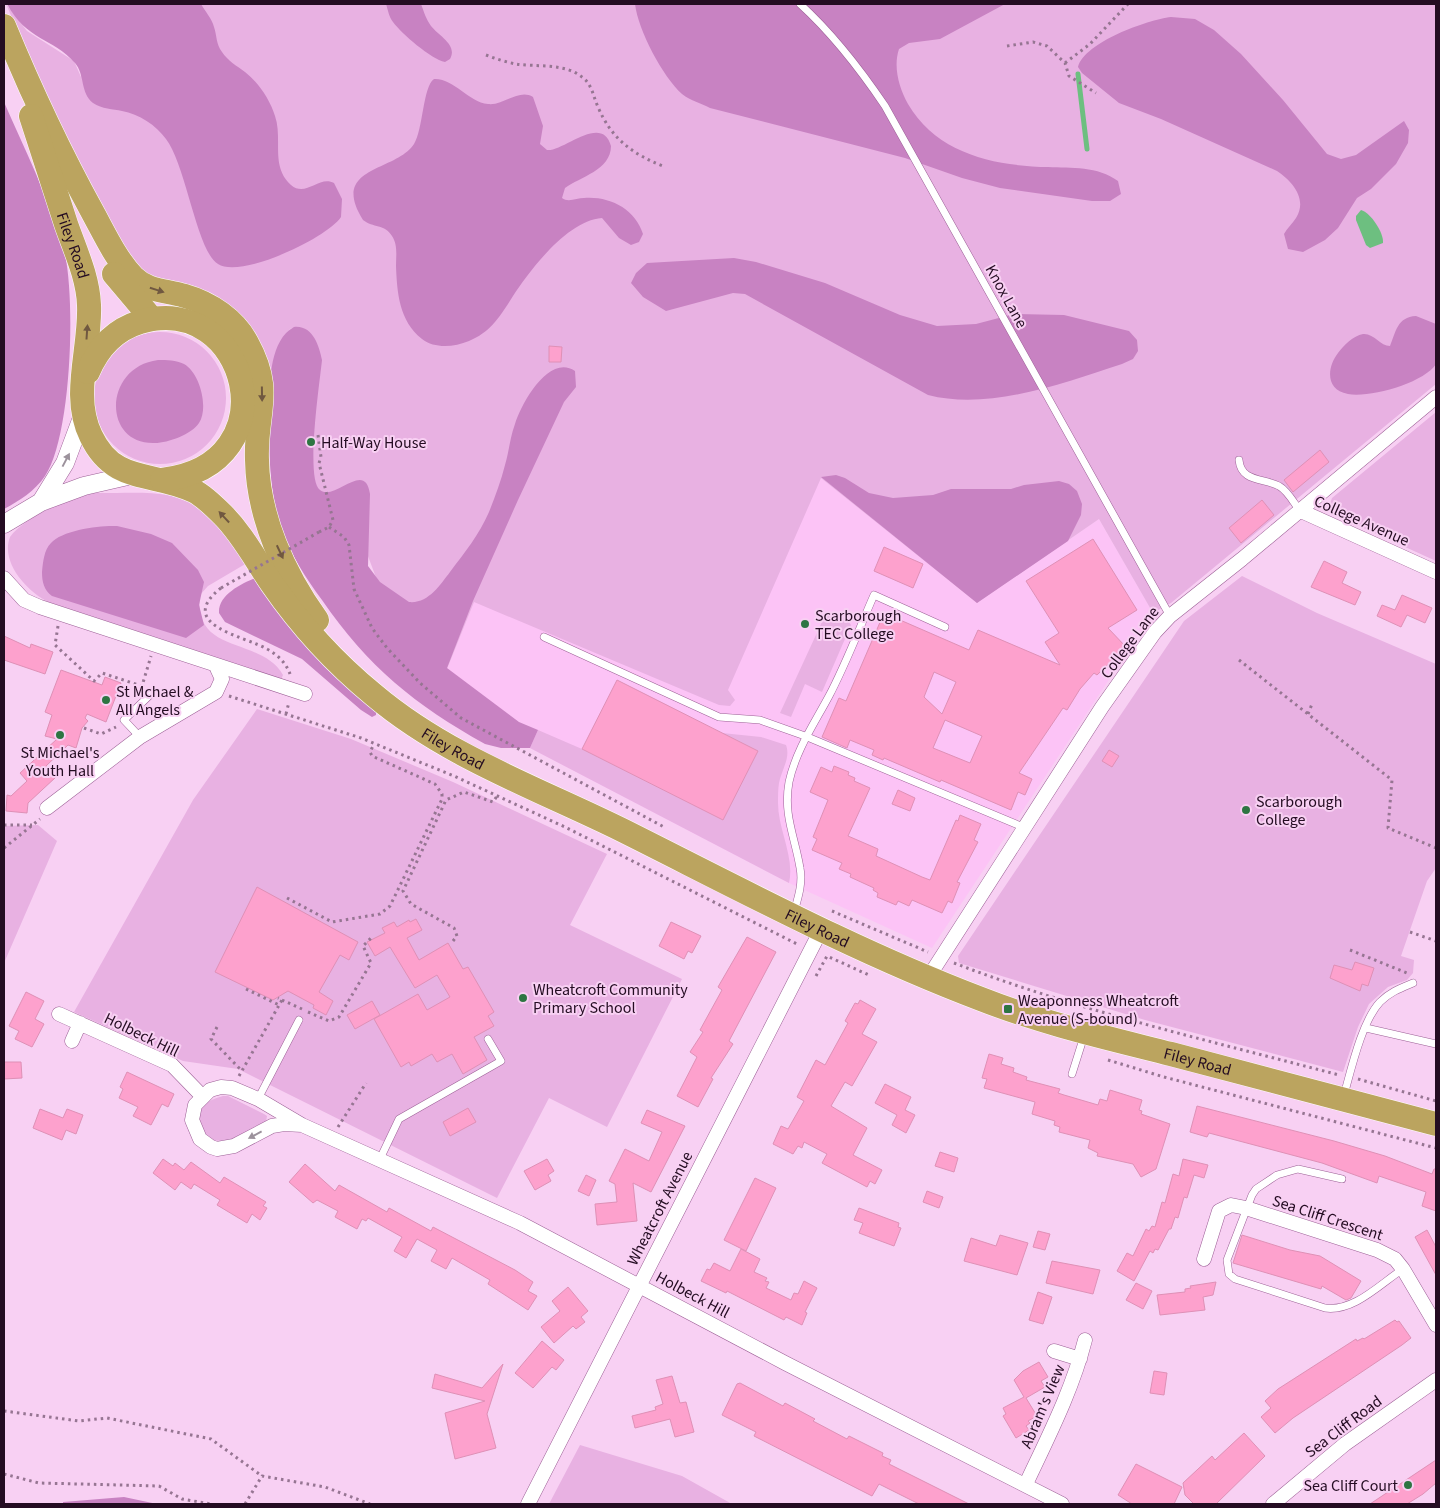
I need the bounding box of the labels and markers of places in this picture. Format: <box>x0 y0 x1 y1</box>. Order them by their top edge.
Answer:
place label: Half-Way House <box>321 432 426 454</box>
marker: Half-Way House <box>305 436 317 448</box>
place label: Scarborough TEC College <box>815 605 901 645</box>
marker: Scarborough TEC College <box>799 618 811 630</box>
place label: St Mchael & All Angels <box>116 681 194 721</box>
marker: St Mchael & All Angels <box>100 694 112 706</box>
marker: St Michael's Youth Hall <box>54 729 66 741</box>
place label: St Michael's Youth Hall <box>21 742 100 782</box>
place label: Scarborough College <box>1256 791 1342 831</box>
marker: Scarborough College <box>1240 804 1252 816</box>
place label: Wheatcroft Community Primary School <box>533 979 688 1019</box>
place label: Weaponness Wheatcroft Avenue (S-bound) <box>1018 990 1179 1030</box>
marker: Wheatcroft Community Primary School <box>517 992 529 1004</box>
marker: Weaponness Wheatcroft Avenue (S-bound) <box>1002 1003 1014 1015</box>
place label: Sea Cliff Court <box>1303 1475 1399 1497</box>
marker: Sea Cliff Court <box>1402 1479 1414 1491</box>

